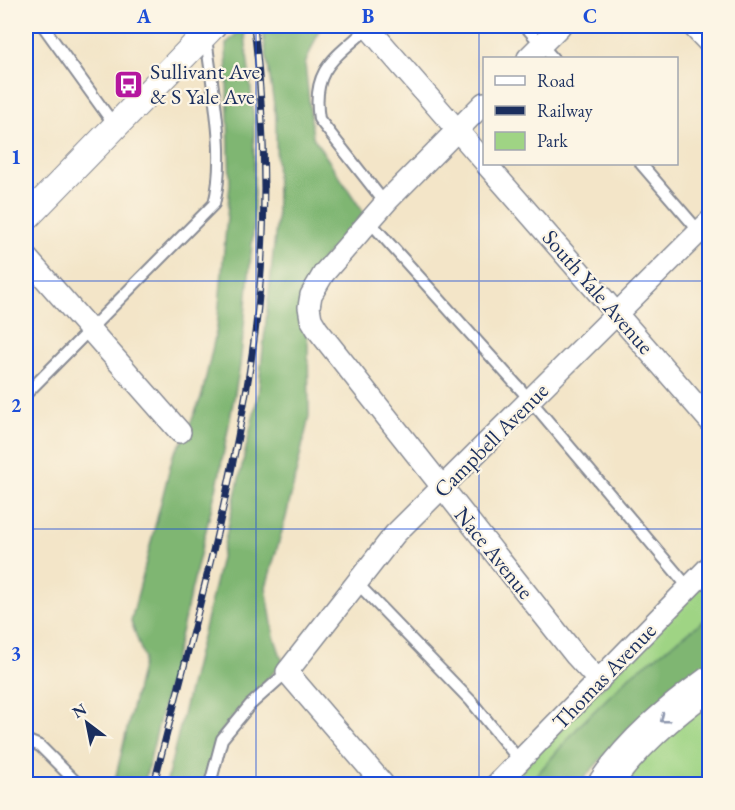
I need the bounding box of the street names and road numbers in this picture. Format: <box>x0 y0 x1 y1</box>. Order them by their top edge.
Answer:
street label: South Yale Avenue <box>536 224 660 361</box>
street label: Campbell Avenue <box>427 376 555 504</box>
street label: Nace Avenue <box>448 501 540 606</box>
street label: Thomas Avenue <box>546 616 662 736</box>

